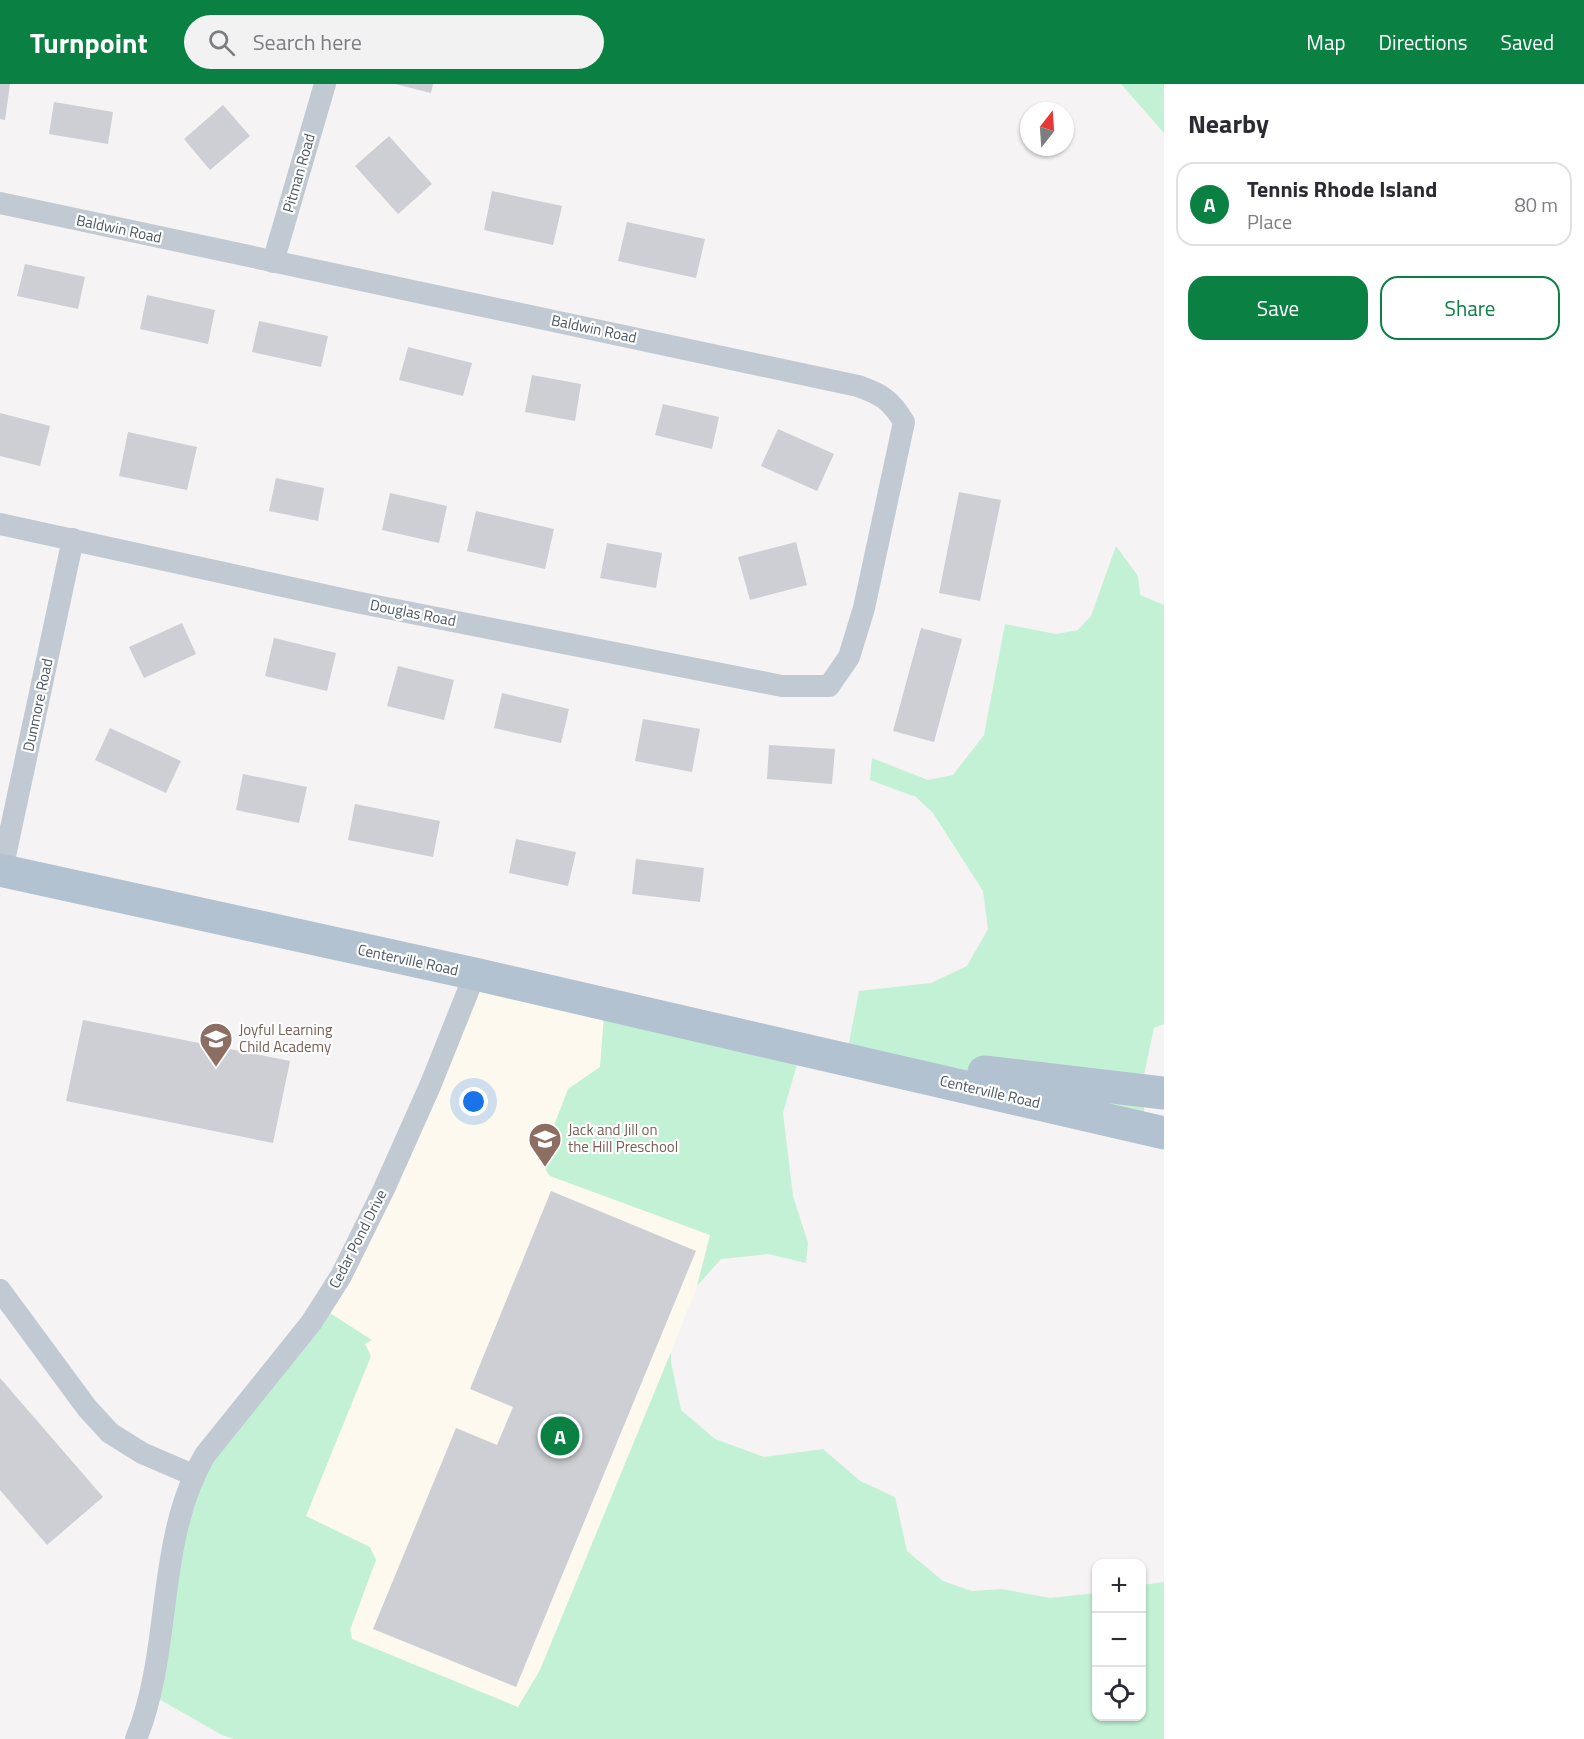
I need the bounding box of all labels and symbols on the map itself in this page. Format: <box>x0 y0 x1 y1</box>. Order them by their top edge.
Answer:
north arrow <box>1020 102 1074 156</box>
street label: Pitman Road <box>276 131 321 215</box>
street label: Baldwin Road <box>74 208 164 249</box>
street label: Baldwin Road <box>549 308 639 349</box>
street label: Douglas Road <box>368 593 458 632</box>
street label: Dunmore Road <box>16 656 59 754</box>
street label: Centerville Road <box>356 938 461 981</box>
place label: Joyful Learning Child Academy <box>239 1018 333 1058</box>
school or university icon: Joyful Learning Child Academy <box>198 1021 234 1068</box>
street label: Centerville Road <box>938 1069 1043 1114</box>
your location <box>459 1087 488 1116</box>
place label: Jack and Jill on the Hill Preschool <box>568 1118 678 1158</box>
school or university icon: Jack and Jill on the Hill Preschool <box>527 1121 563 1168</box>
street label: Cedar Pond Drive <box>323 1185 392 1292</box>
pin: A <box>540 1414 580 1458</box>

